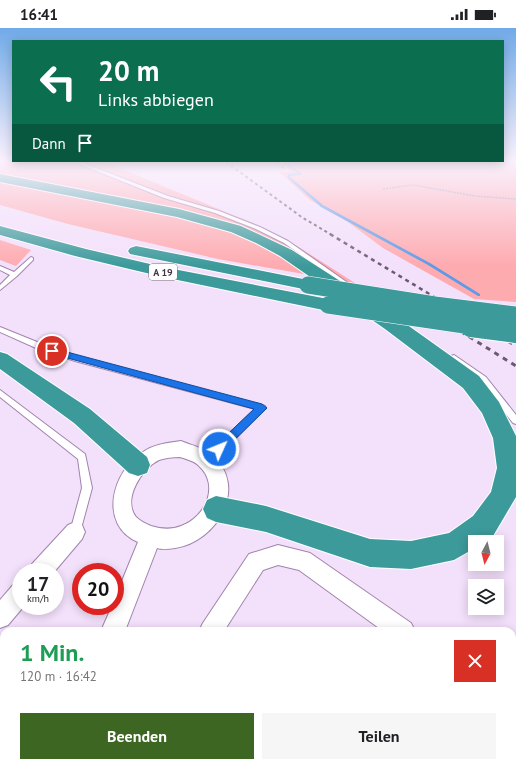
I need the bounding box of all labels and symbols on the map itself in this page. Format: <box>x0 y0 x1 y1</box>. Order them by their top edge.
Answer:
road number: A 19 <box>149 264 177 280</box>
pin <box>35 334 69 368</box>
position arrow <box>198 428 240 470</box>
north arrow <box>468 535 504 571</box>
speed limit sign: 20 <box>72 563 124 615</box>

